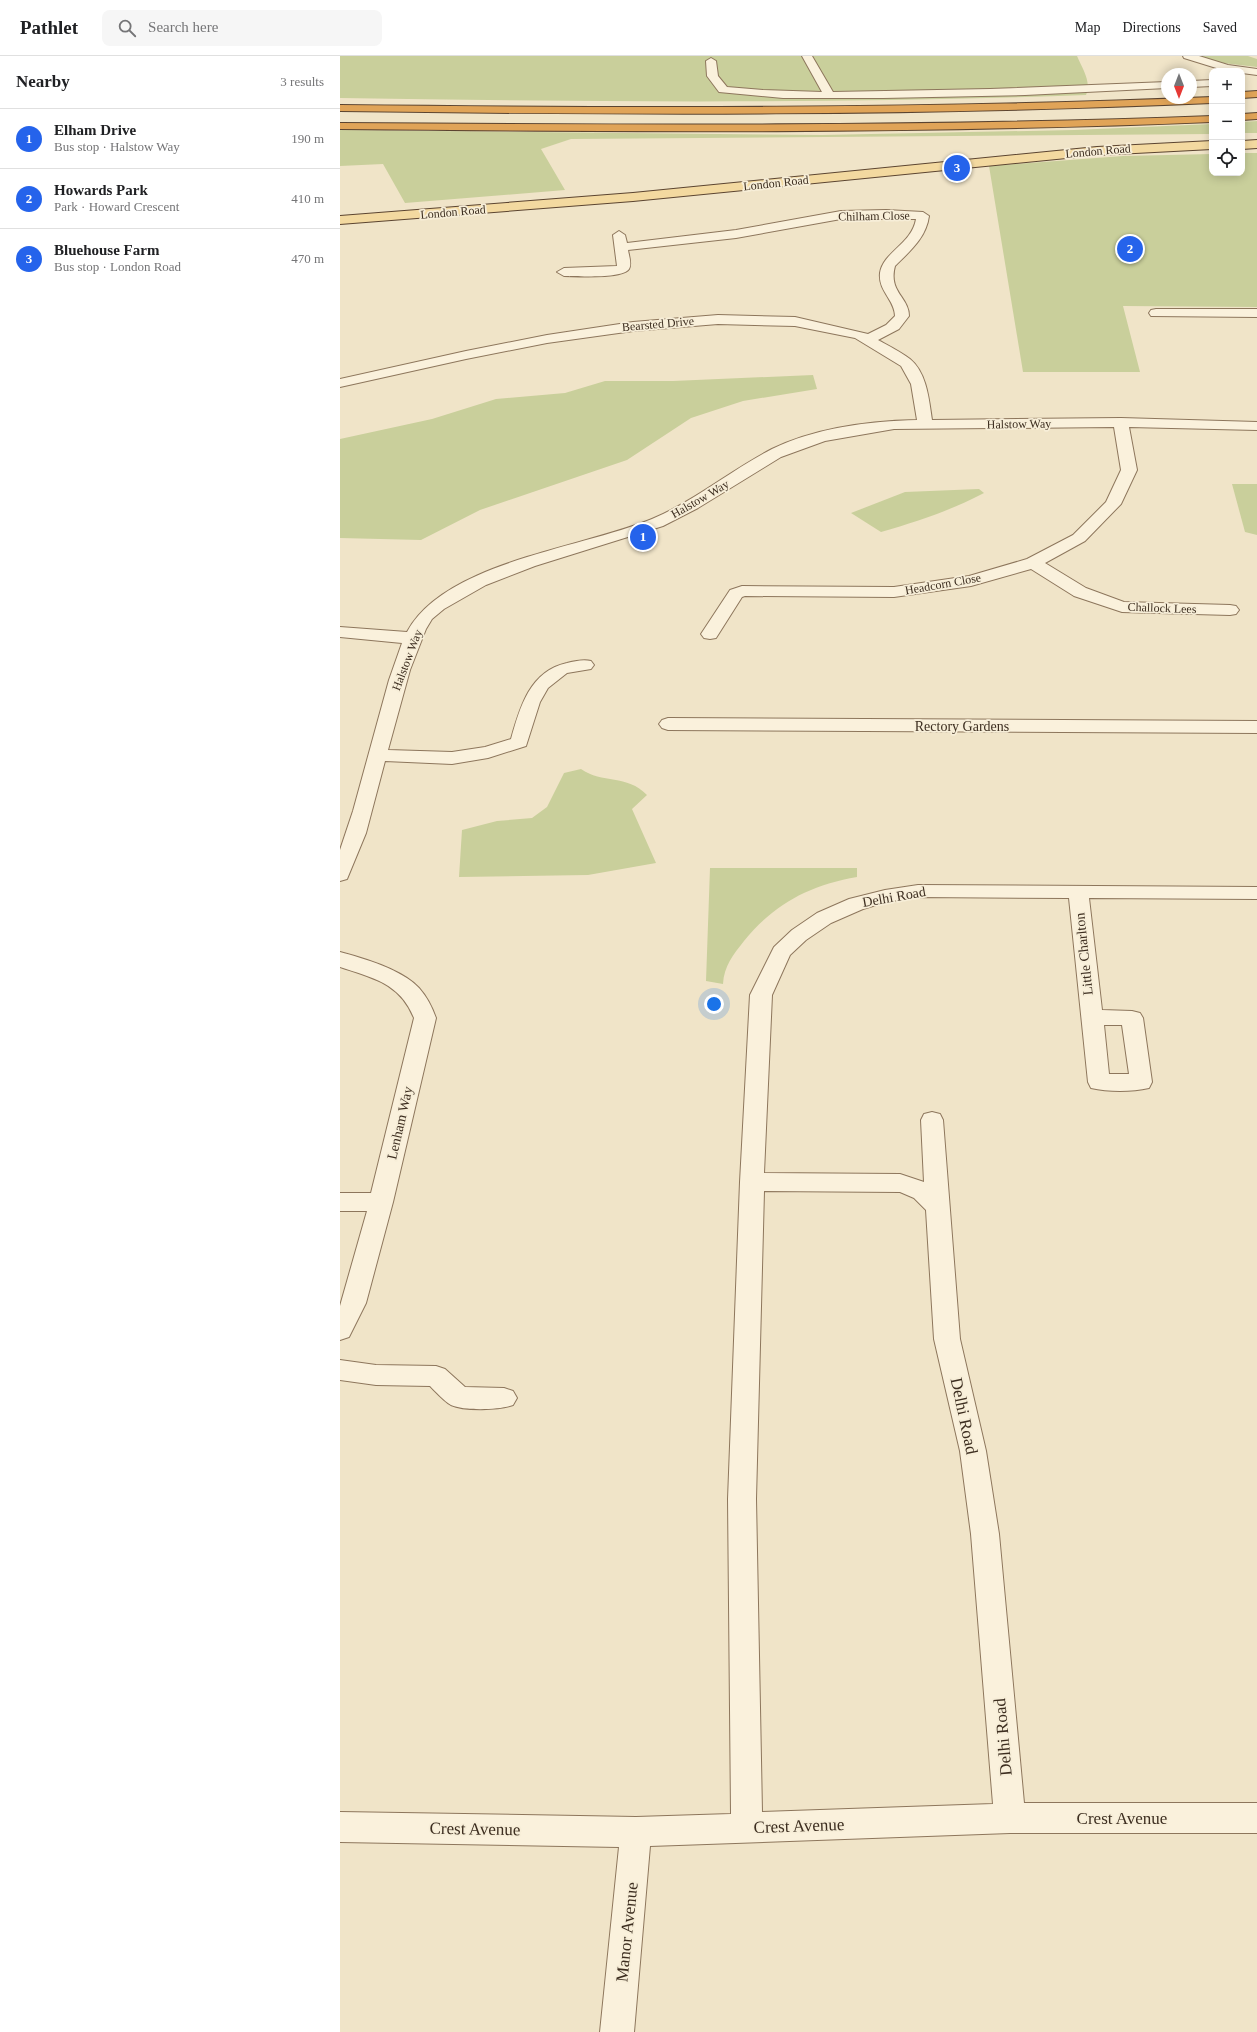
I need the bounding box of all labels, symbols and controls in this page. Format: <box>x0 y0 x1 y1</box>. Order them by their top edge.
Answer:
search box <box>102 10 382 46</box>
text: Pathlet <box>20 17 78 38</box>
icon: search <box>116 17 138 39</box>
text: Search here <box>148 19 218 35</box>
text: Map <box>1075 20 1100 35</box>
text: Directions <box>1122 20 1181 35</box>
text: Saved <box>1203 20 1237 35</box>
north arrow <box>1161 68 1197 104</box>
map controls <box>1209 68 1245 176</box>
button: + <box>1209 68 1245 104</box>
text: Nearby <box>16 72 70 91</box>
text: 3 results <box>280 74 324 89</box>
button: − <box>1209 104 1245 140</box>
text: Elham Drive <box>54 122 136 138</box>
text: 1 <box>26 131 32 146</box>
text: 190 m <box>291 131 324 146</box>
text: Bus stop · Halstow Way <box>54 139 180 154</box>
button: locate <box>1209 140 1245 176</box>
street label: London Road <box>1065 141 1131 161</box>
pin: 3 <box>944 153 970 183</box>
street label: London Road <box>743 173 809 193</box>
text: Howards Park <box>54 182 148 198</box>
text: 2 <box>26 191 32 206</box>
text: 410 m <box>291 191 324 206</box>
text: Park · Howard Crescent <box>54 199 179 214</box>
street label: London Road <box>420 202 486 222</box>
street label: Chilham Close <box>838 208 910 224</box>
pin: 2 <box>1117 234 1143 264</box>
text: Bluehouse Farm <box>54 242 159 258</box>
text: 3 <box>26 251 32 266</box>
text: 470 m <box>291 251 324 266</box>
text: Bus stop · London Road <box>54 259 181 274</box>
street label: Bearsted Drive <box>621 314 695 334</box>
street label: Halstow Way <box>987 416 1051 432</box>
street label: Halstow Way <box>669 477 731 521</box>
pin: 1 <box>630 522 656 552</box>
street label: Headcorn Close <box>904 570 982 598</box>
street label: Challock Lees <box>1127 600 1197 616</box>
street label: Halstow Way <box>389 627 425 693</box>
street label: Rectory Gardens <box>915 719 1009 734</box>
street label: Delhi Road <box>861 884 927 910</box>
street label: Little Charlton <box>1072 912 1096 996</box>
your location <box>704 994 724 1014</box>
street label: Lenham Way <box>384 1085 416 1161</box>
street label: Delhi Road <box>947 1376 981 1457</box>
street label: Delhi Road <box>990 1697 1016 1777</box>
street label: Crest Avenue <box>1077 1809 1167 1828</box>
street label: Crest Avenue <box>753 1815 845 1837</box>
street label: Crest Avenue <box>429 1819 521 1839</box>
street label: Manor Avenue <box>612 1881 642 1983</box>

